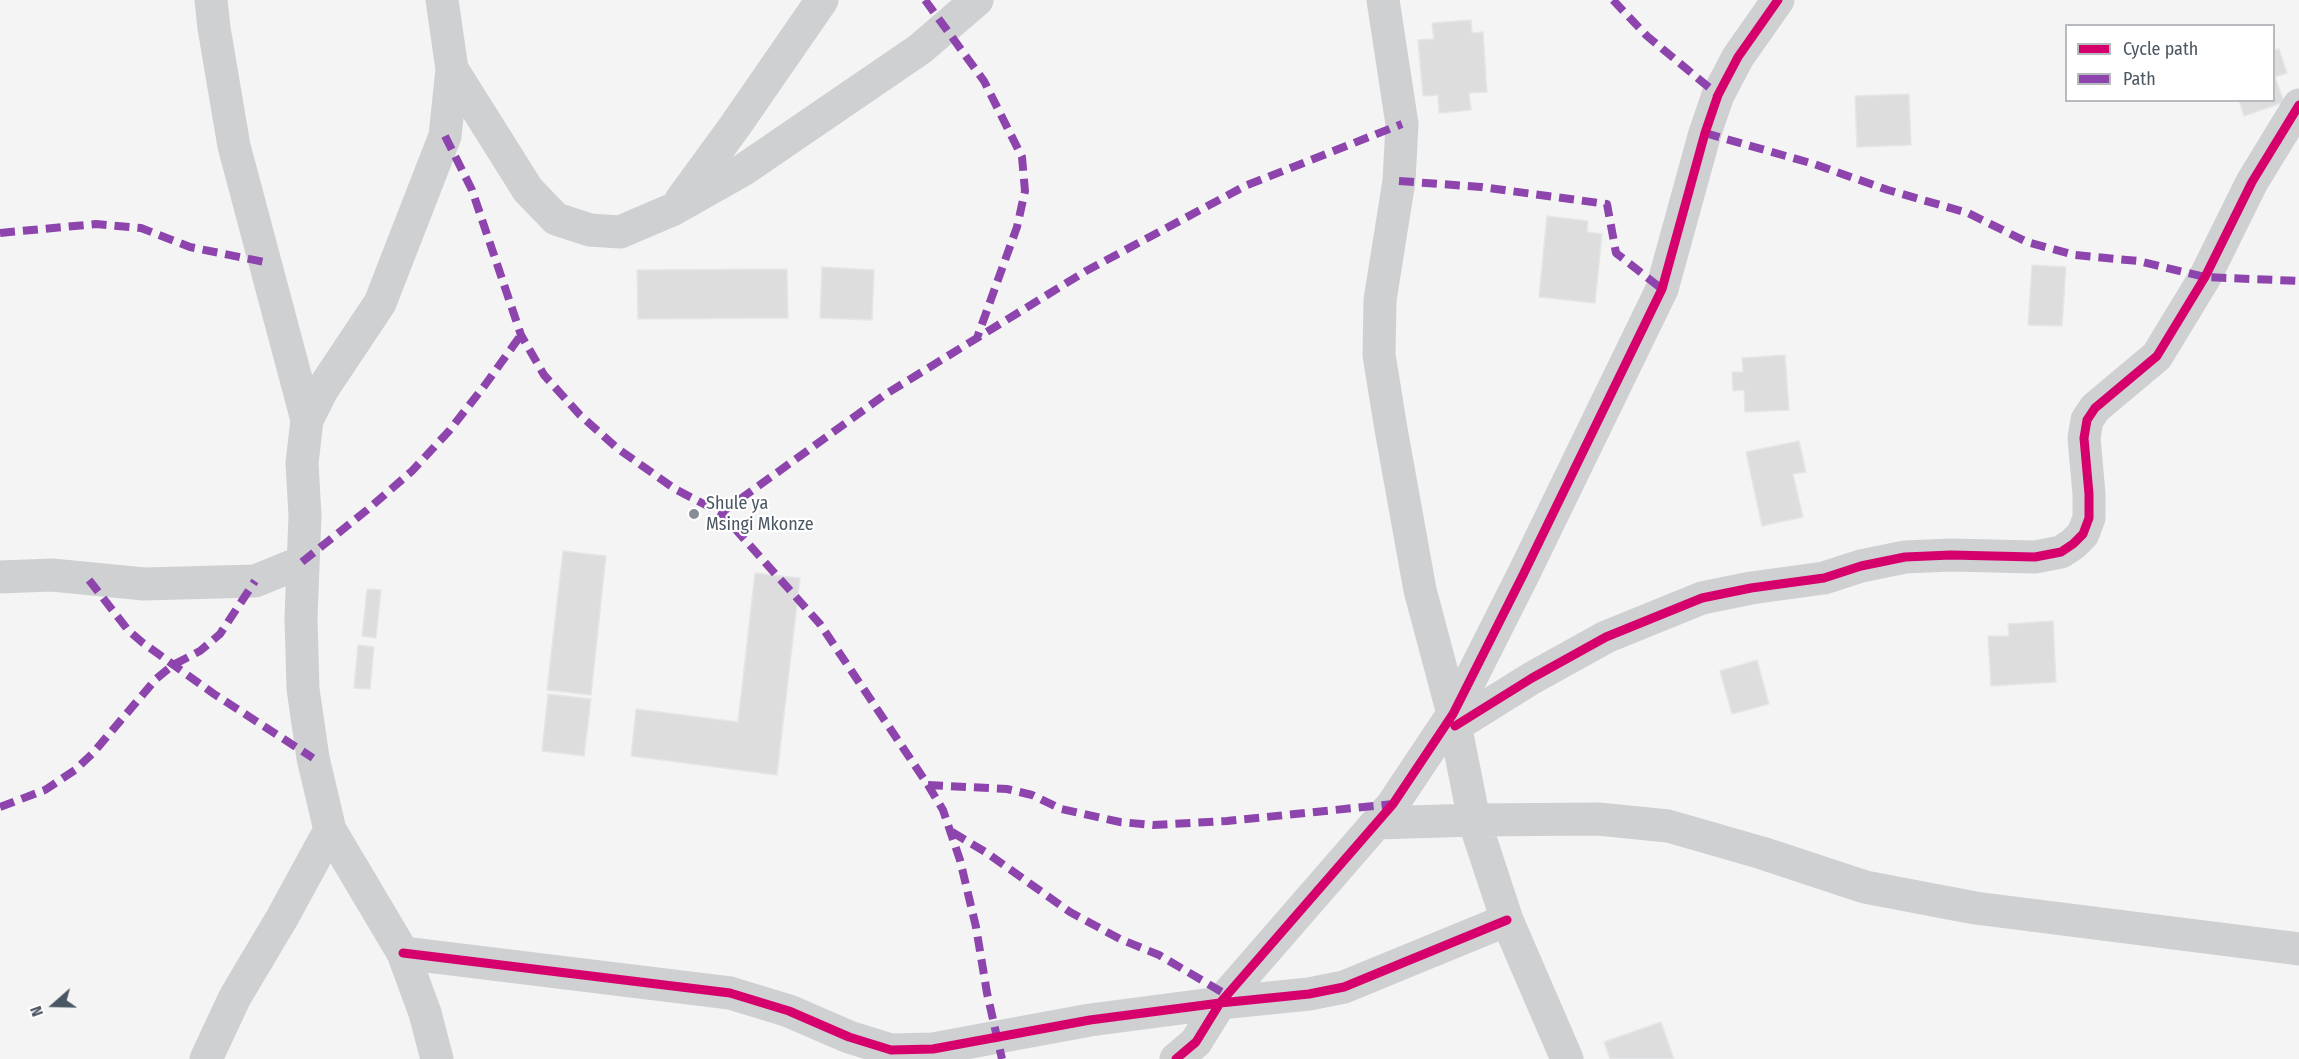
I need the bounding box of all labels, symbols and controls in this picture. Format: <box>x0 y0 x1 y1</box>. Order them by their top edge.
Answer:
legend <box>2065 24 2275 102</box>
text: Cycle path <box>2123 38 2198 60</box>
text: Path <box>2123 68 2156 90</box>
place label: Shule ya Msingi Mkonze <box>706 493 814 536</box>
marker: Shule ya Msingi Mkonze <box>687 507 701 521</box>
north arrow <box>24 975 84 1035</box>
text: N <box>26 1004 47 1019</box>

